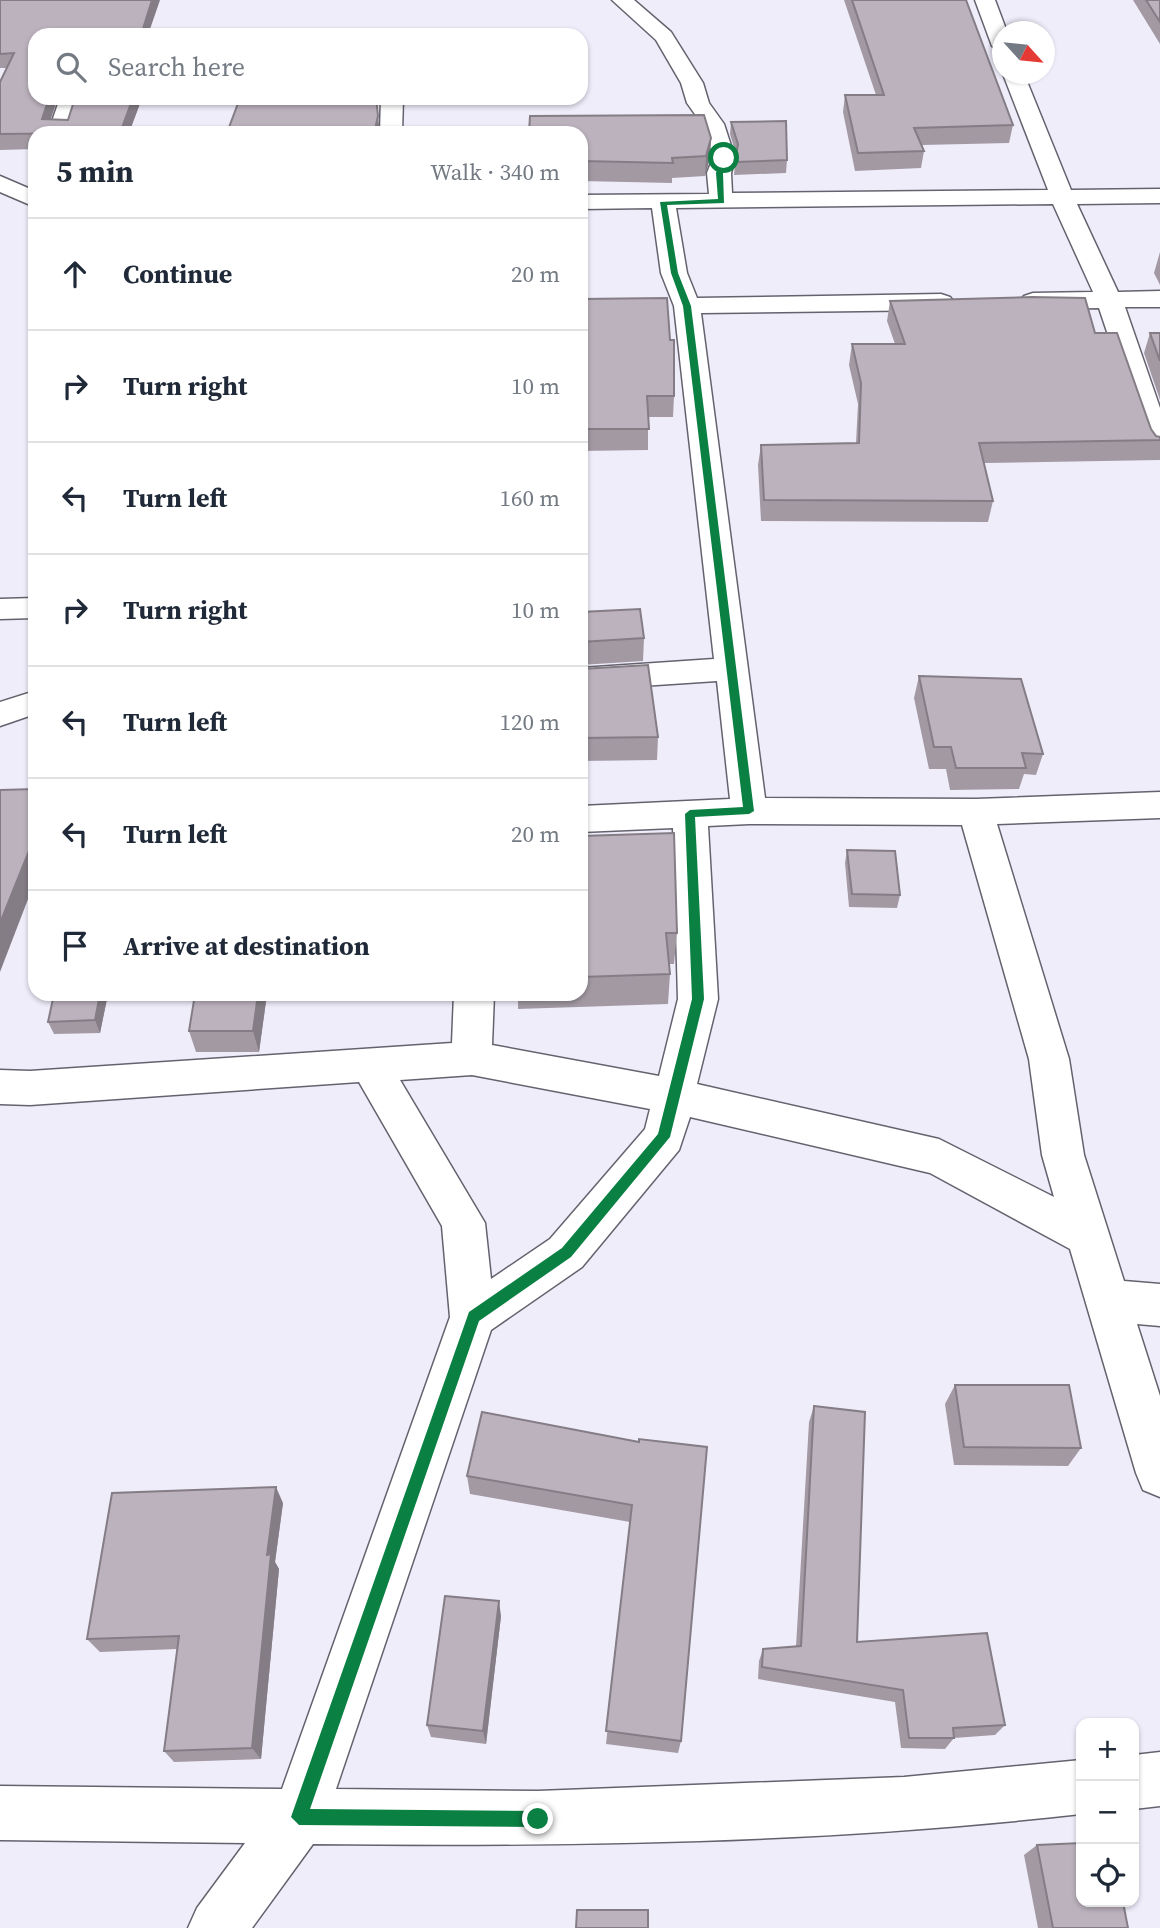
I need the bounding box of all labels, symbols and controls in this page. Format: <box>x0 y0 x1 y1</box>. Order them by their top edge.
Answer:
north arrow <box>992 21 1055 84</box>
search box <box>28 28 588 105</box>
icon: search <box>52 48 90 86</box>
text: Search here <box>108 49 245 85</box>
route start <box>708 142 739 173</box>
text: 5 min <box>56 151 134 192</box>
text: Walk · 340 m <box>430 156 560 188</box>
icon: ahead <box>56 255 94 293</box>
text: Continue <box>123 256 232 292</box>
text: 20 m <box>511 258 560 290</box>
icon: right <box>56 367 94 405</box>
text: Turn right <box>123 368 247 404</box>
text: 10 m <box>511 370 560 402</box>
icon: left <box>56 479 94 517</box>
text: Turn left <box>123 480 227 516</box>
text: 160 m <box>499 482 560 514</box>
icon: right <box>56 591 94 629</box>
text: Turn right <box>123 592 247 628</box>
text: 10 m <box>511 594 560 626</box>
icon: left <box>56 703 94 741</box>
text: Turn left <box>123 704 227 740</box>
text: 120 m <box>499 706 560 738</box>
icon: left <box>56 815 94 853</box>
text: Turn left <box>123 816 227 852</box>
text: 20 m <box>511 818 560 850</box>
icon: arrive <box>56 927 94 965</box>
text: Arrive at destination <box>123 928 370 964</box>
map controls <box>1076 1718 1139 1907</box>
button: + <box>1076 1718 1139 1781</box>
button: − <box>1076 1781 1139 1844</box>
route end <box>522 1803 553 1834</box>
button: locate <box>1076 1844 1139 1907</box>

